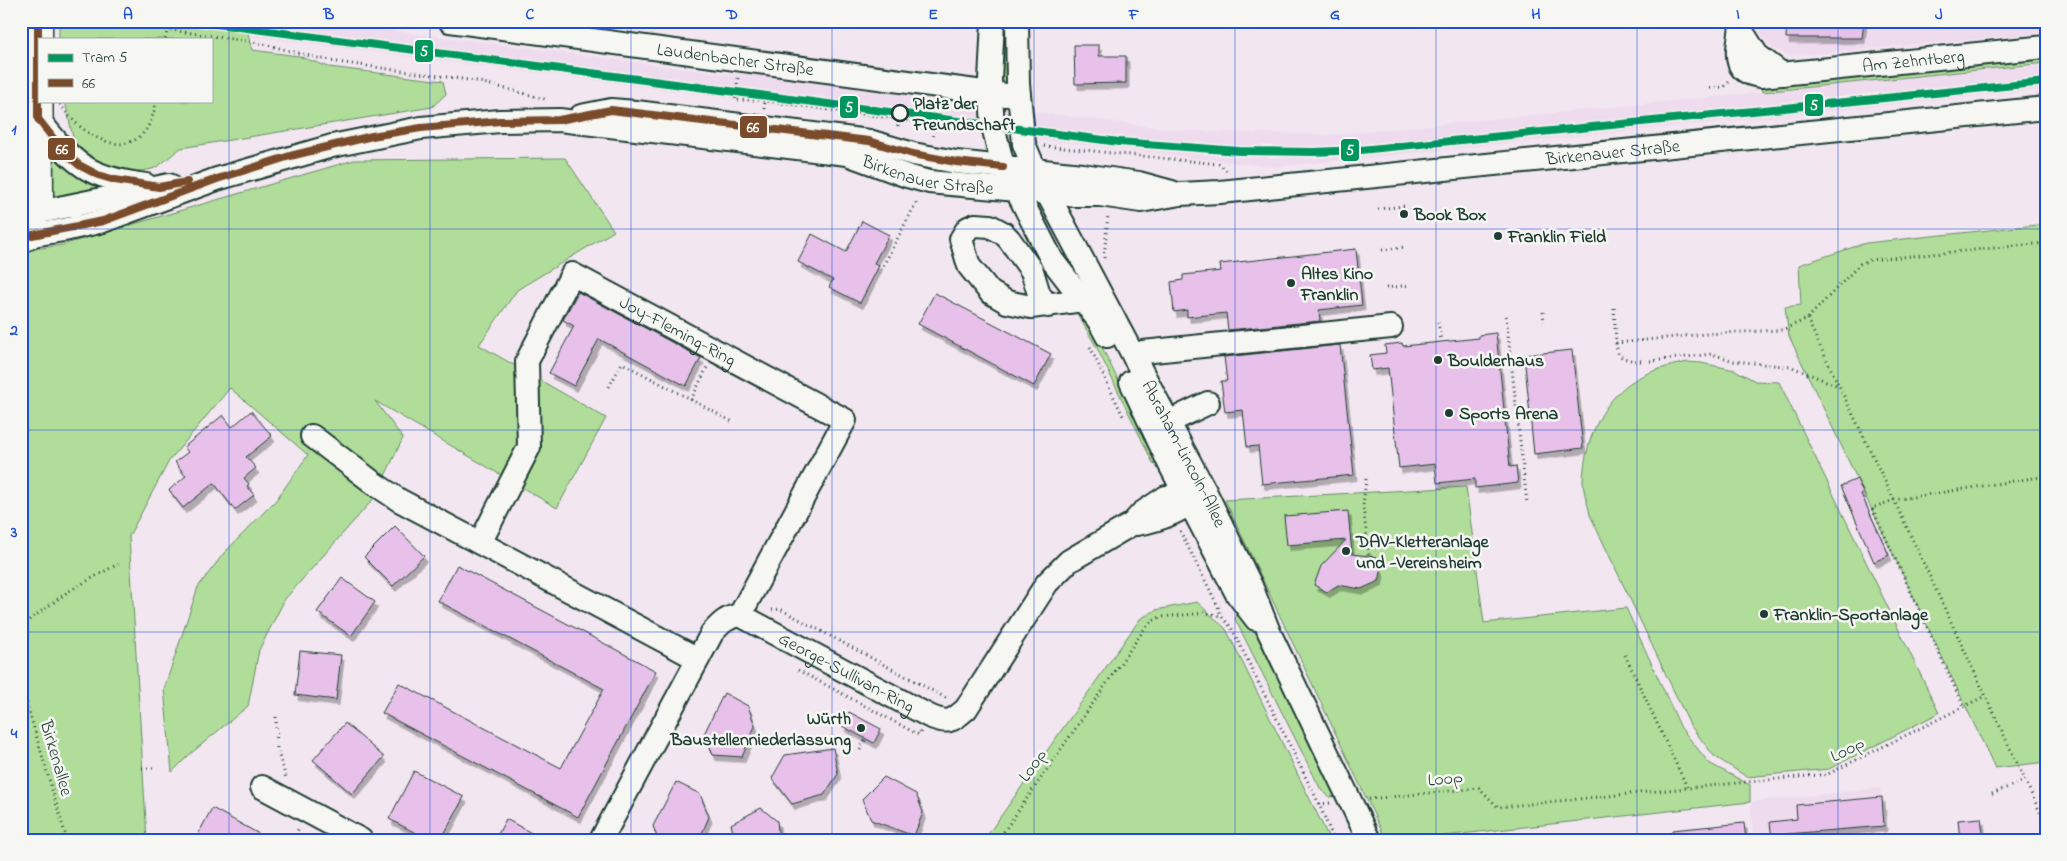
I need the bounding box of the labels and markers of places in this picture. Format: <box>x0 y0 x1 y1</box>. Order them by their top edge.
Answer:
place label: Platz der Freundschaft <box>912 92 1016 139</box>
marker: Platz der Freundschaft <box>891 104 909 122</box>
place label: Book Box <box>1413 203 1486 229</box>
marker: Book Box <box>1398 208 1410 220</box>
place label: Franklin Field <box>1507 225 1607 251</box>
marker: Franklin Field <box>1492 230 1504 242</box>
place label: Altes Kino Franklin <box>1300 262 1373 309</box>
marker: Altes Kino Franklin <box>1285 277 1297 289</box>
place label: Boulderhaus <box>1447 349 1544 375</box>
marker: Boulderhaus <box>1432 354 1444 366</box>
place label: Sports Arena <box>1459 402 1559 428</box>
marker: Sports Arena <box>1443 407 1455 419</box>
place label: DAV-Kletteranlage und -Vereinsheim <box>1355 530 1490 577</box>
marker: DAV-Kletteranlage und -Vereinsheim <box>1340 545 1352 557</box>
place label: Franklin-Sportanlage <box>1773 603 1929 630</box>
marker: Franklin-Sportanlage <box>1758 608 1770 620</box>
place label: Würth Baustellenniederlassung <box>669 707 851 755</box>
marker: Würth Baustellenniederlassung <box>855 722 867 734</box>

